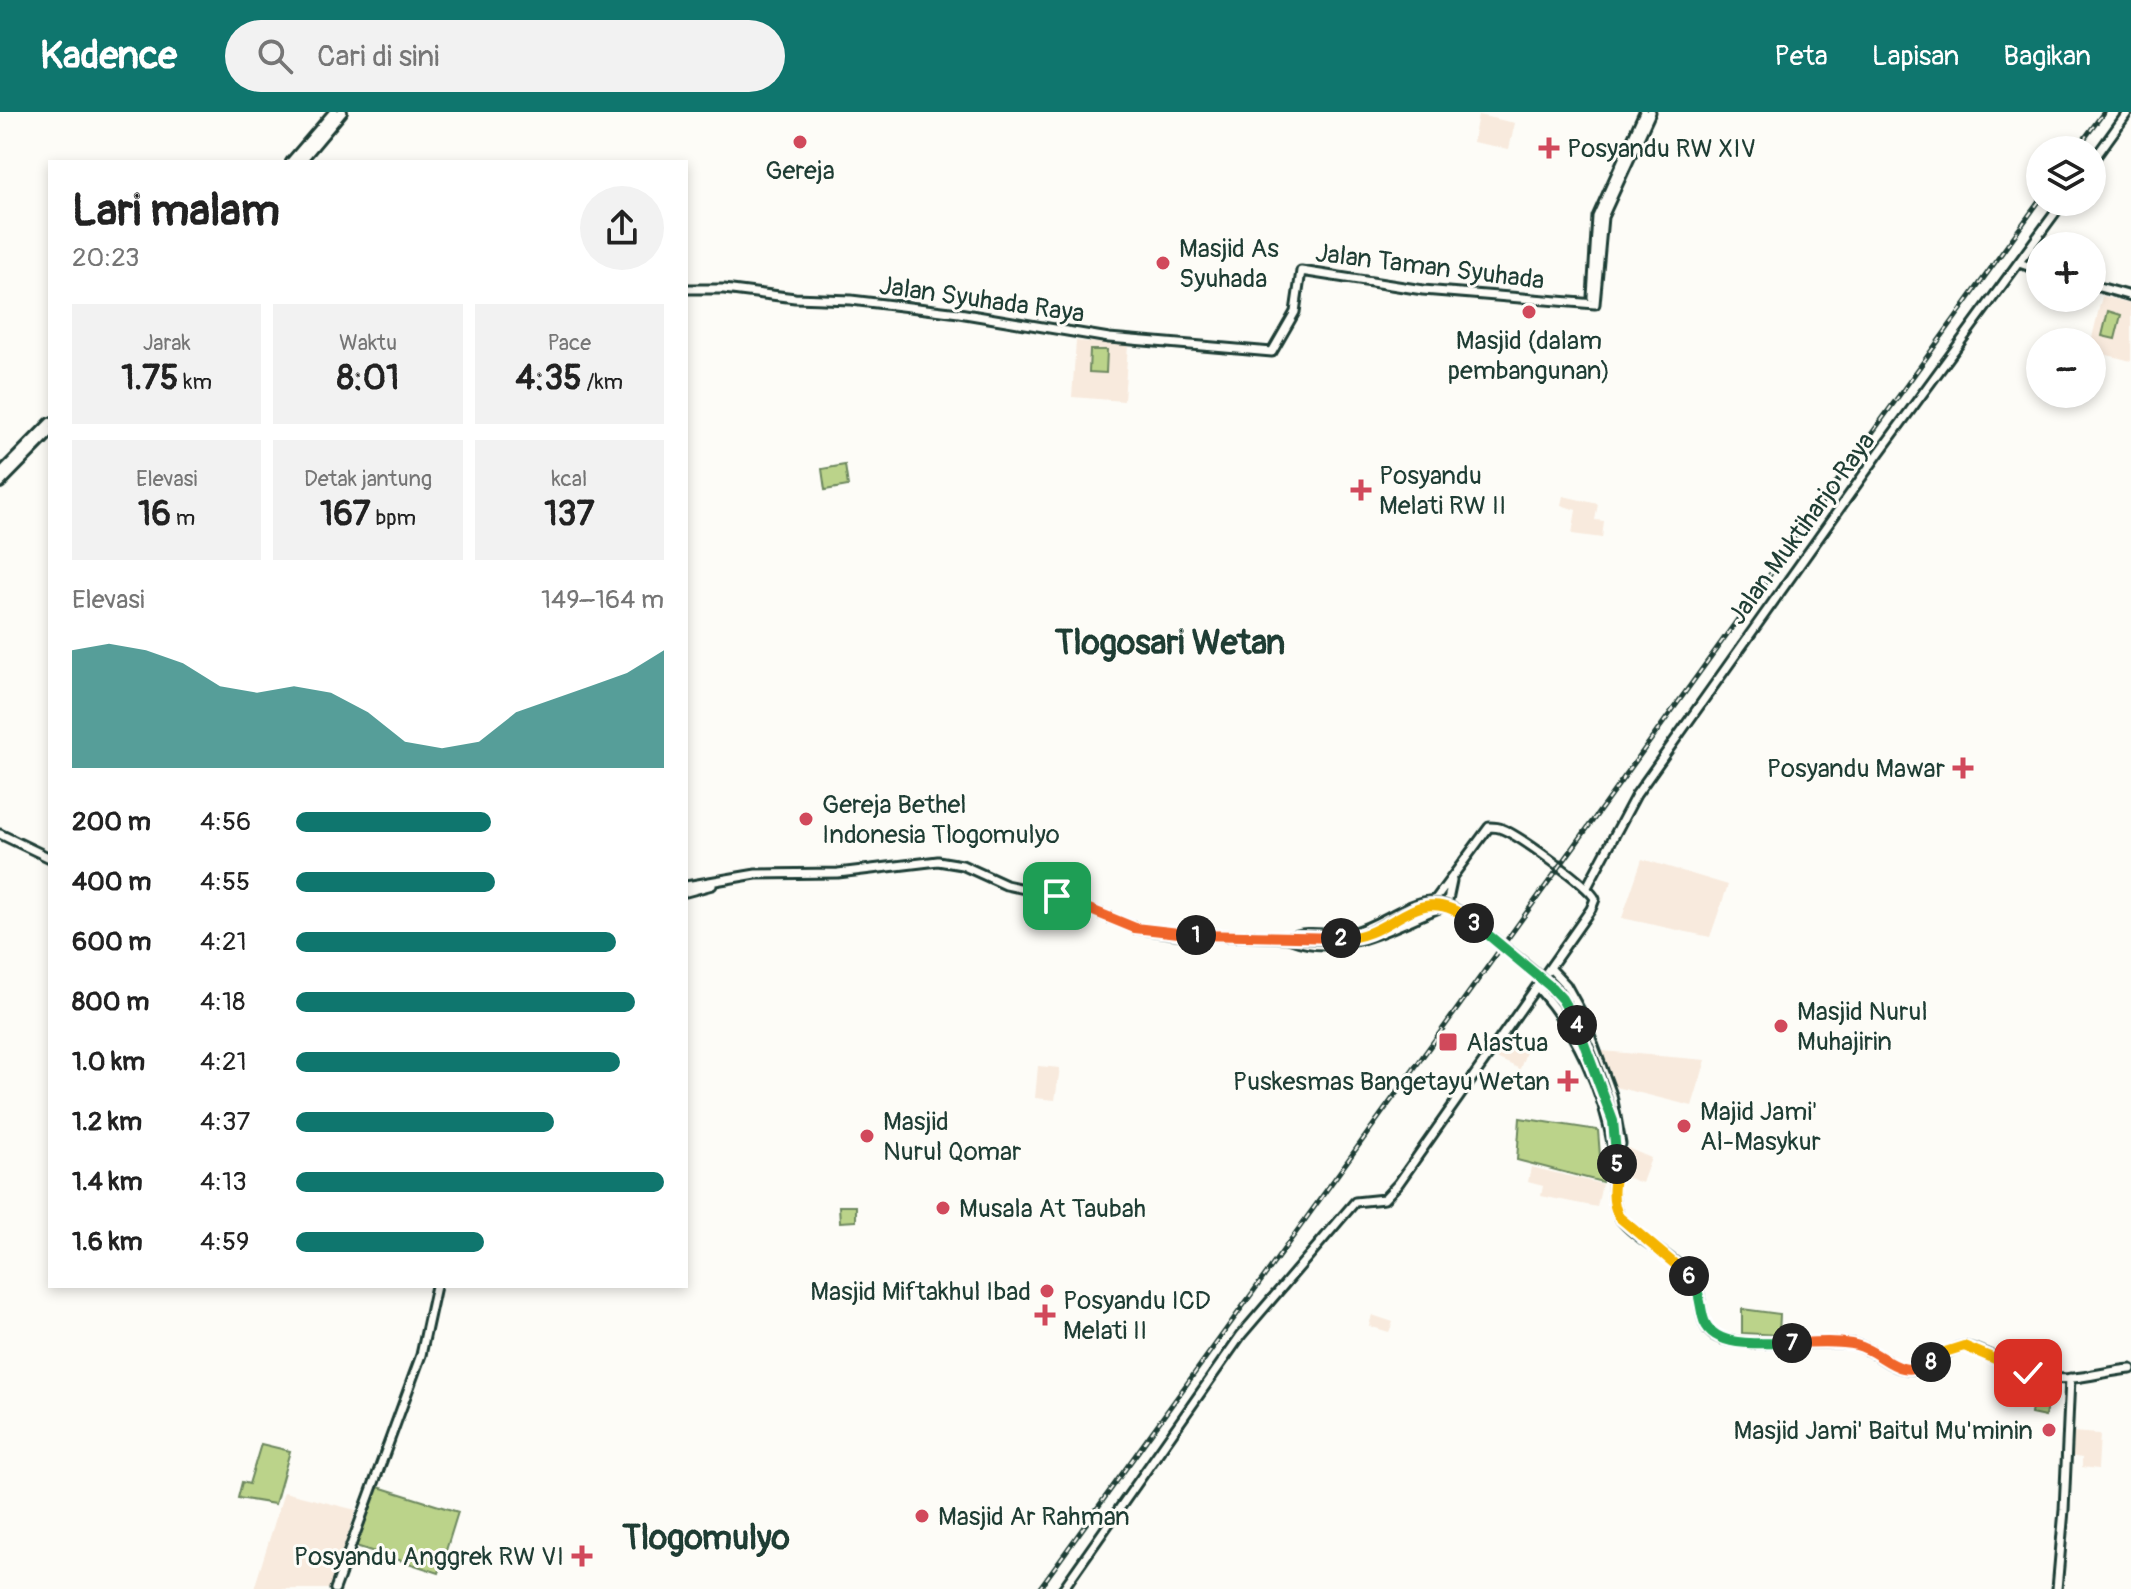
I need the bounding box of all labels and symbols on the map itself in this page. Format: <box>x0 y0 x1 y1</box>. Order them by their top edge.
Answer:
marker: Gereja <box>791 133 809 151</box>
place label: Posyandu RW XIV <box>1567 133 1756 165</box>
marker: Posyandu RW XIV <box>1538 137 1560 159</box>
place label: Gereja <box>765 155 835 187</box>
place label: Masjid As Syuhada <box>1179 233 1279 295</box>
street label: Jalan Taman Syuhada <box>1313 237 1546 297</box>
marker: Masjid As Syuhada <box>1154 254 1172 272</box>
street label: Jalan Syuhada Raya <box>877 270 1087 330</box>
marker: Masjid (dalam pembangunan) <box>1520 303 1538 321</box>
place label: Masjid (dalam pembangunan) <box>1448 325 1610 387</box>
street label: Jalan Muktiharjo Raya <box>1721 426 1882 631</box>
place label: Posyandu Melati RW II <box>1379 460 1506 522</box>
marker: Posyandu Melati RW II <box>1350 479 1372 501</box>
district label: Tlogosari Wetan <box>1055 622 1285 665</box>
place label: Posyandu Mawar <box>1767 753 1946 785</box>
marker: Posyandu Mawar <box>1952 757 1974 779</box>
place label: Gereja Bethel Indonesia Tlogomulyo <box>822 789 1060 851</box>
marker: Gereja Bethel Indonesia Tlogomulyo <box>797 810 815 828</box>
pin <box>1023 862 1091 930</box>
pin: 3 <box>1454 903 1494 943</box>
pin: 1 <box>1176 915 1216 955</box>
pin: 2 <box>1321 918 1361 958</box>
place label: Masjid Nurul Muhajirin <box>1797 996 1928 1058</box>
pin: 4 <box>1557 1005 1597 1045</box>
marker: Masjid Nurul Muhajirin <box>1772 1017 1790 1035</box>
place label: Alastua <box>1466 1027 1548 1059</box>
marker: Alastua <box>1437 1031 1459 1053</box>
place label: Puskesmas Bangetayu Wetan <box>1233 1066 1550 1098</box>
marker: Puskesmas Bangetayu Wetan <box>1557 1070 1579 1092</box>
place label: Majid Jami' Al-Masykur <box>1700 1096 1822 1158</box>
place label: Masjid Nurul Qomar <box>883 1106 1022 1168</box>
marker: Majid Jami' Al-Masykur <box>1675 1117 1693 1135</box>
marker: Masjid Nurul Qomar <box>858 1127 876 1145</box>
pin: 5 <box>1597 1144 1637 1184</box>
place label: Musala At Taubah <box>959 1193 1146 1225</box>
marker: Musala At Taubah <box>934 1199 952 1217</box>
pin: 6 <box>1669 1256 1709 1296</box>
place label: Masjid Miftakhul Ibad <box>810 1276 1031 1308</box>
marker: Masjid Miftakhul Ibad <box>1038 1282 1056 1300</box>
place label: Posyandu ICD Melati II <box>1063 1285 1211 1347</box>
marker: Posyandu ICD Melati II <box>1034 1304 1056 1326</box>
pin: 7 <box>1772 1323 1812 1363</box>
pin <box>1994 1339 2062 1407</box>
pin: 8 <box>1911 1342 1951 1382</box>
place label: Masjid Jami' Baitul Mu'minin <box>1734 1415 2033 1447</box>
marker: Masjid Jami' Baitul Mu'minin <box>2040 1421 2058 1439</box>
place label: Masjid Ar Rahman <box>938 1501 1130 1533</box>
marker: Masjid Ar Rahman <box>913 1507 931 1525</box>
district label: Tlogomulyo <box>622 1517 790 1560</box>
place label: Posyandu Anggrek RW VI <box>294 1541 564 1573</box>
marker: Posyandu Anggrek RW VI <box>571 1545 593 1567</box>

